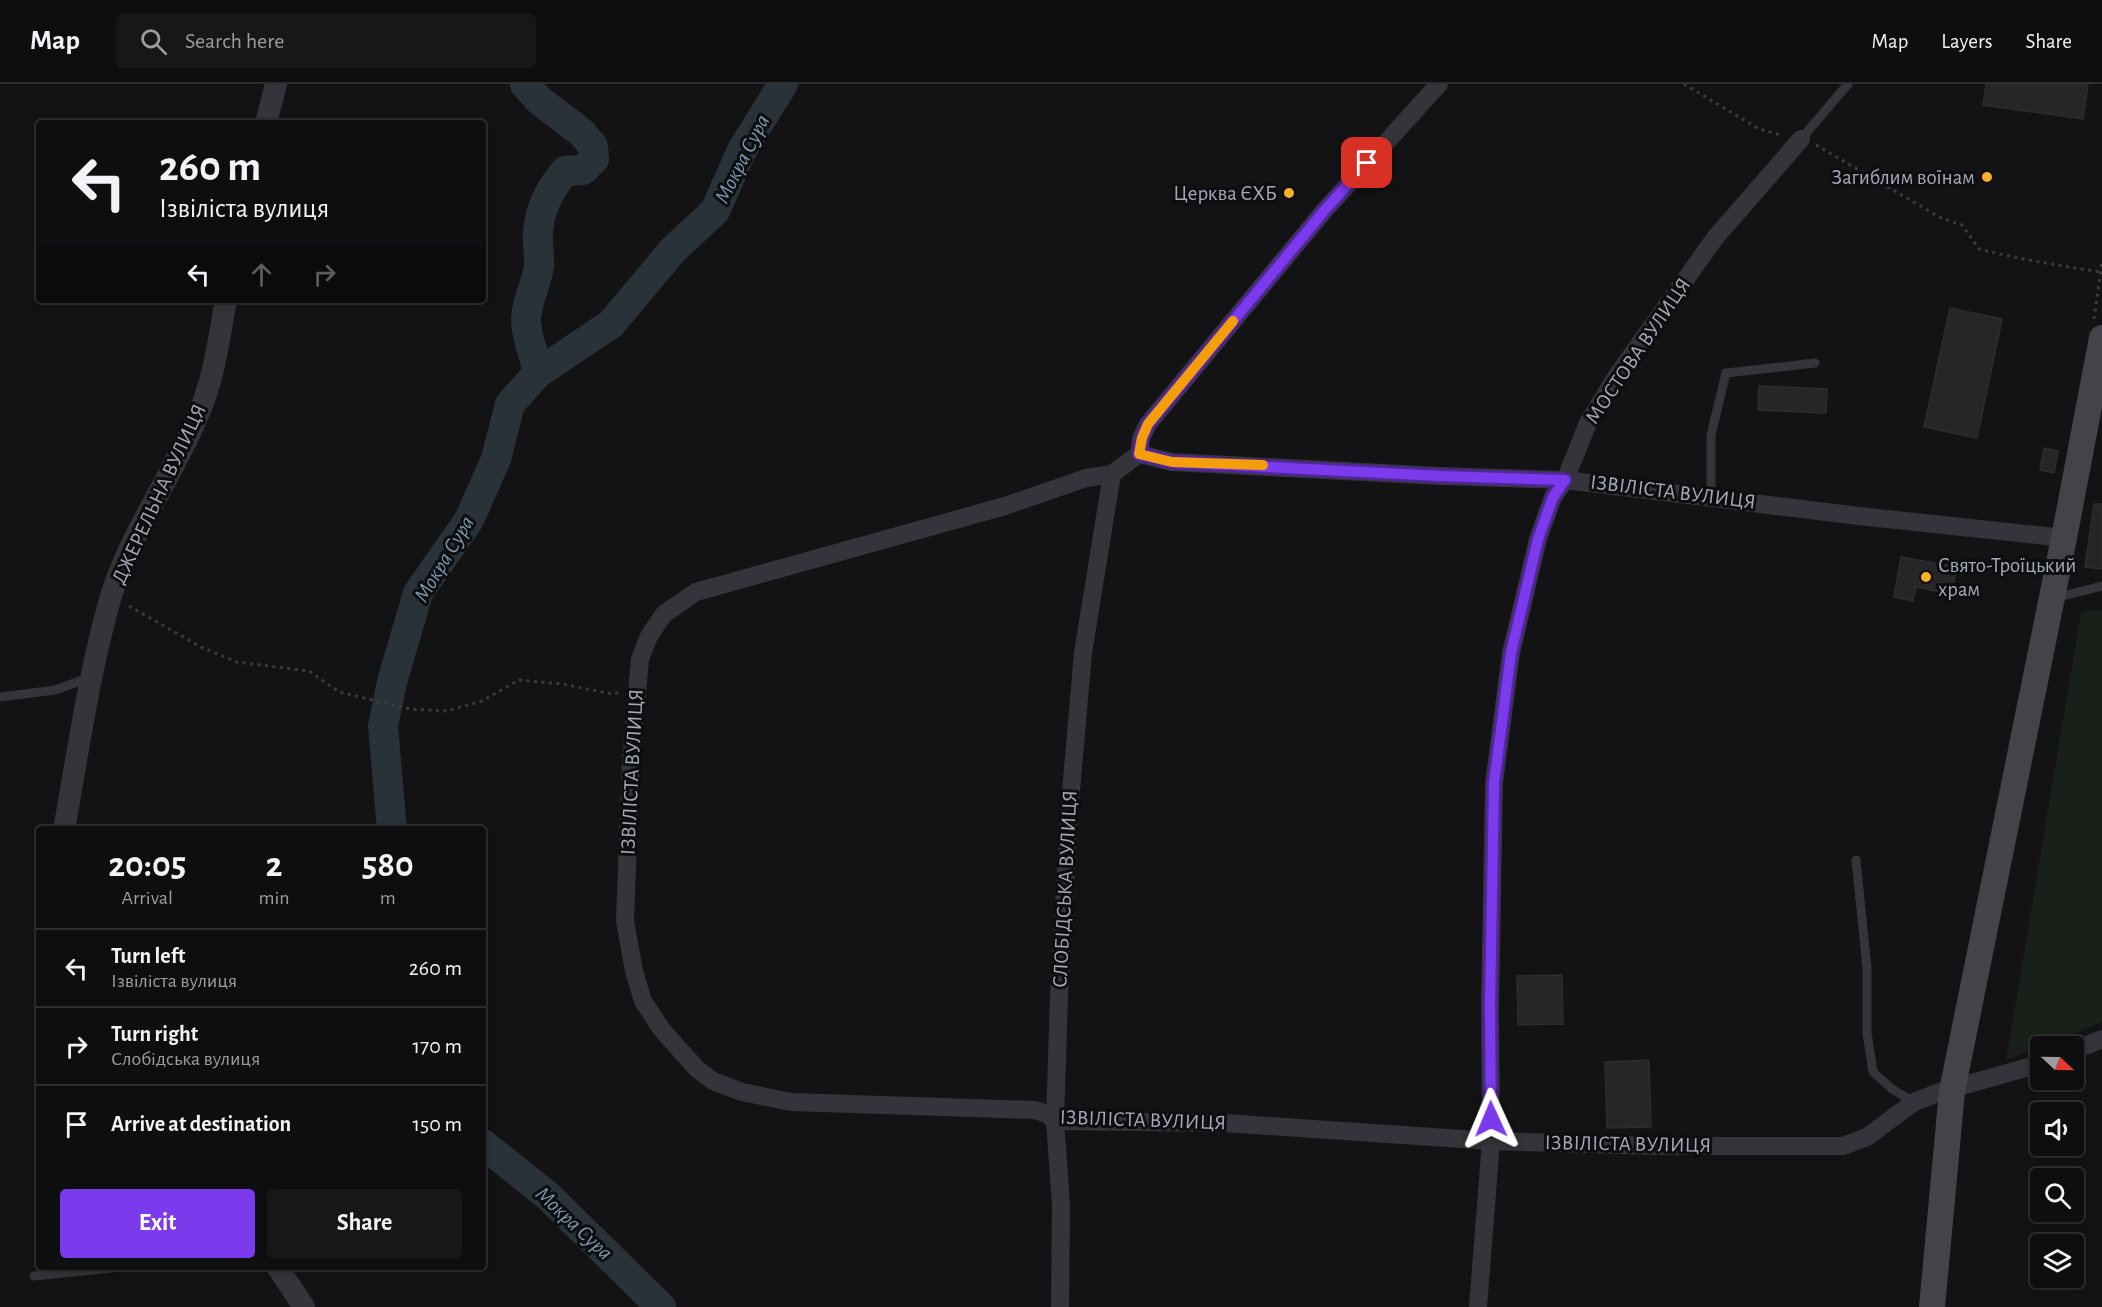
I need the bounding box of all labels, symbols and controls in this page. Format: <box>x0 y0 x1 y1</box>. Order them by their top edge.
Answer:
search box <box>116 14 536 68</box>
icon: search <box>137 25 170 58</box>
text: Map <box>30 27 80 55</box>
text: Search here <box>185 30 284 52</box>
text: Map <box>1872 31 1908 52</box>
text: Layers <box>1941 31 1992 52</box>
text: Share <box>2025 31 2072 52</box>
water label: Мокра Сура <box>710 111 774 207</box>
pin <box>1341 137 1392 188</box>
icon: left <box>60 144 138 222</box>
text: 260 m <box>159 146 261 188</box>
icon: arrive <box>1350 146 1383 179</box>
place label: Загиблим воїнам <box>1831 167 1975 188</box>
marker: Загиблим воїнам <box>1980 170 1994 184</box>
place label: Церква ЄХБ <box>1173 183 1277 204</box>
marker: Церква ЄХБ <box>1282 186 1296 200</box>
text: Ізвіліста вулиця <box>159 195 329 222</box>
icon: left <box>182 258 215 291</box>
icon: ahead <box>245 258 278 291</box>
icon: right <box>308 258 341 291</box>
street label: МОСТОВА ВУЛИЦЯ <box>1581 274 1695 428</box>
street label: ДЖЕРЕЛЬНА ВУЛИЦЯ <box>108 401 210 587</box>
street label: ІЗВІЛІСТА ВУЛИЦЯ <box>1589 471 1757 513</box>
water label: Мокра Сура <box>410 512 479 606</box>
place label: Свято-Троїцький храм <box>1938 555 2076 600</box>
marker: Свято-Троїцький храм <box>1919 570 1933 584</box>
street label: ІЗВІЛІСТА ВУЛИЦЯ <box>617 688 647 856</box>
street label: СЛОБІДСЬКА ВУЛИЦЯ <box>1049 790 1081 988</box>
text: 20:05 <box>108 847 186 883</box>
text: 2 <box>266 847 283 883</box>
text: 580 <box>362 847 414 883</box>
text: Arrival <box>122 888 173 908</box>
text: min <box>259 888 290 908</box>
text: m <box>380 888 396 908</box>
text: Turn left <box>111 945 185 967</box>
icon: left <box>60 952 93 985</box>
text: 260 m <box>409 957 462 979</box>
text: Ізвіліста вулиця <box>111 971 237 991</box>
text: Turn right <box>111 1023 198 1045</box>
icon: right <box>60 1030 93 1063</box>
text: 170 m <box>412 1035 462 1057</box>
north arrow <box>2030 1036 2084 1090</box>
map controls <box>2030 1036 2084 1288</box>
text: Слобідська вулиця <box>111 1049 260 1069</box>
position arrow <box>1459 1087 1523 1151</box>
button: sound <box>2030 1102 2084 1156</box>
street label: ІЗВІЛІСТА ВУЛИЦЯ <box>1059 1107 1227 1133</box>
icon: arrive <box>60 1108 93 1141</box>
text: Arrive at destination <box>111 1113 291 1135</box>
text: 150 m <box>412 1113 462 1135</box>
street label: ІЗВІЛІСТА ВУЛИЦЯ <box>1545 1132 1711 1156</box>
button: search <box>2030 1168 2084 1222</box>
water label: Мокра Сура <box>531 1182 617 1264</box>
button: Exit <box>60 1189 255 1258</box>
button: Share <box>267 1189 462 1258</box>
button: layers <box>2030 1234 2084 1288</box>

